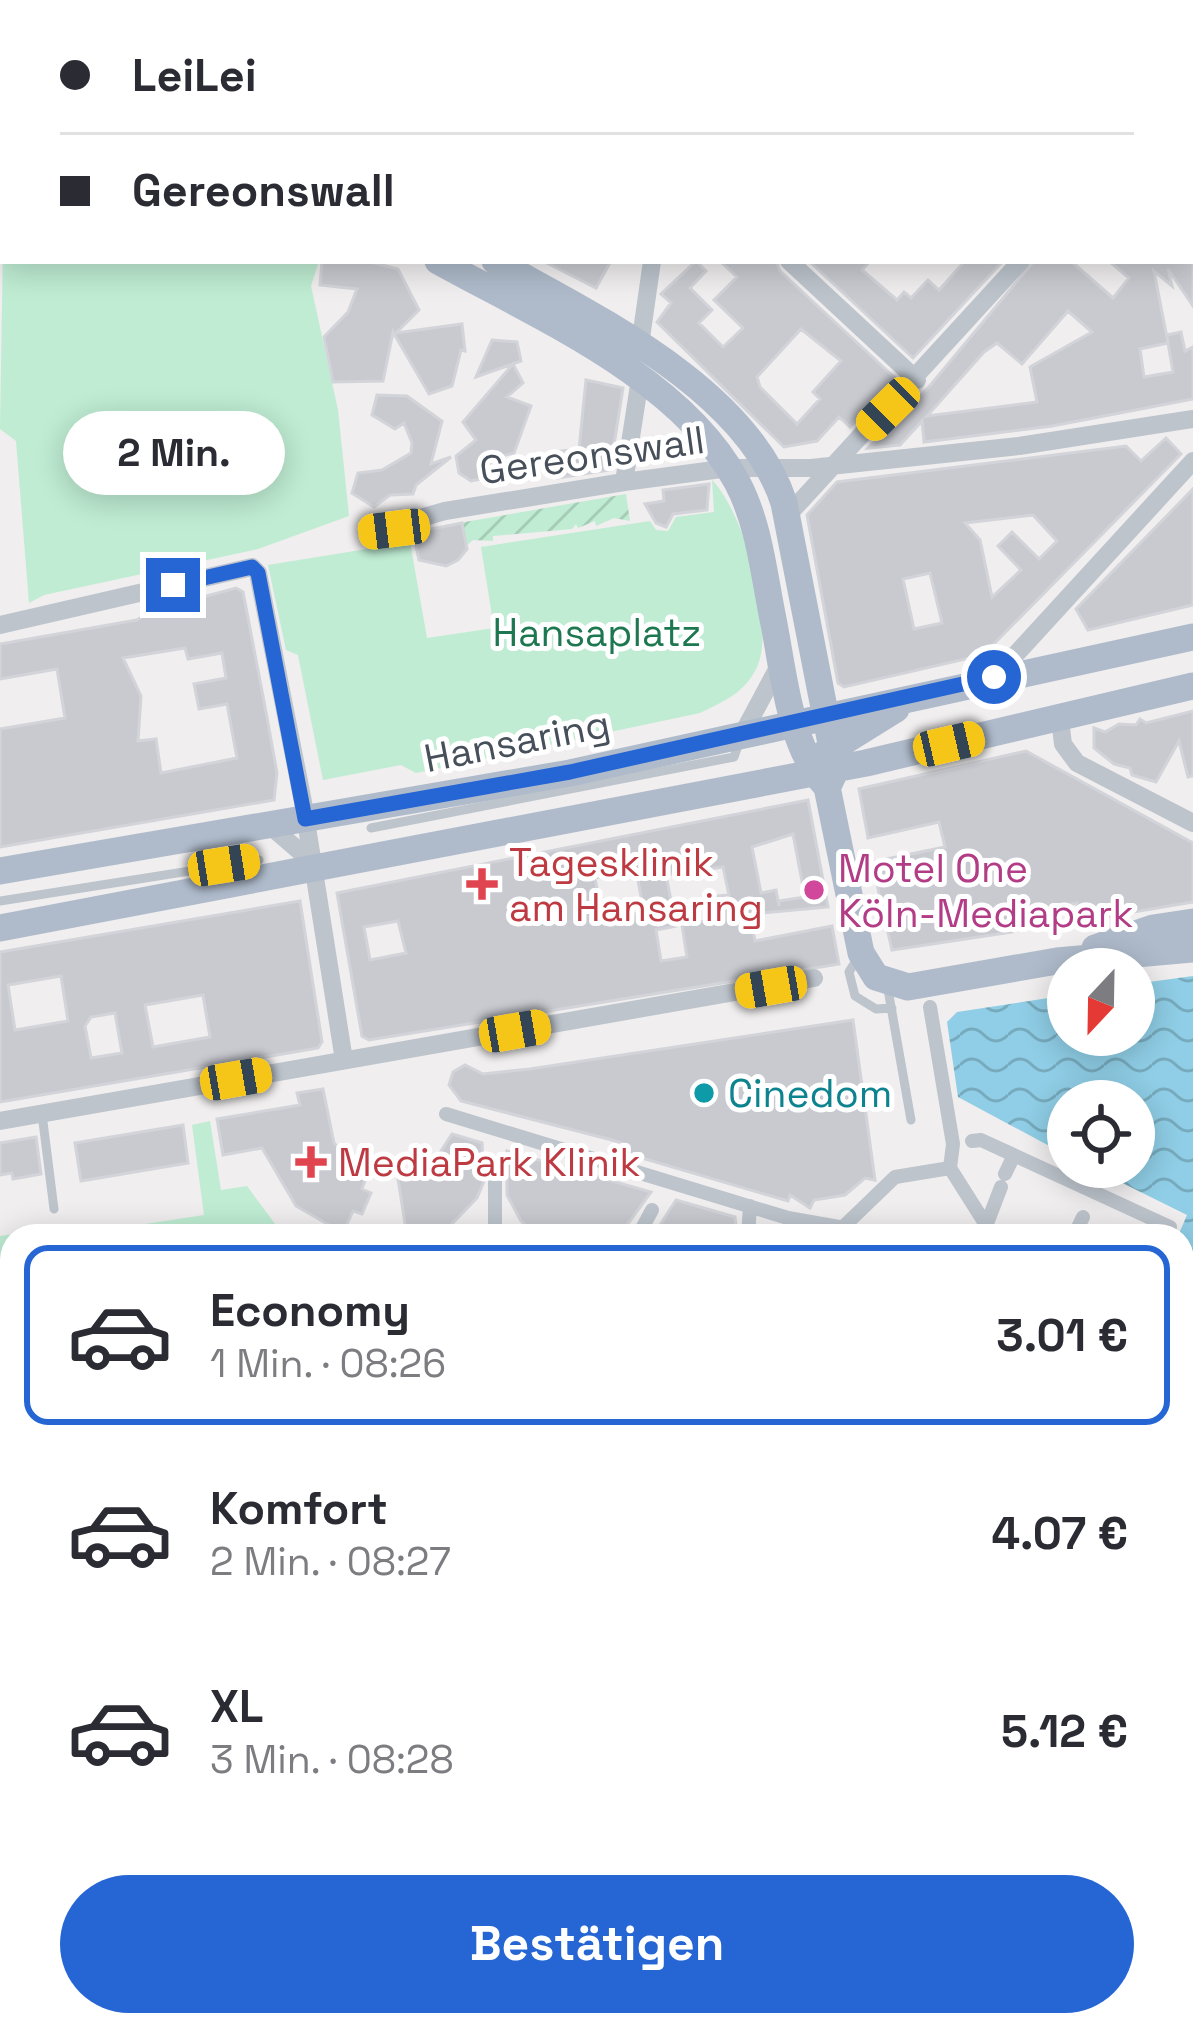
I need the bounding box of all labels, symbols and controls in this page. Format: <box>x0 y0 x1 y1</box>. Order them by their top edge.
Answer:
text: LeiLei <box>132 47 257 104</box>
text: Gereonswall <box>132 162 395 219</box>
car <box>850 371 926 447</box>
callout: 2 Min. <box>62 411 284 495</box>
street label: Gereonswall <box>476 415 708 495</box>
text: 2 Min. <box>117 428 231 477</box>
car <box>356 507 432 551</box>
route end <box>146 558 200 612</box>
park label: Hansaplatz <box>493 608 701 657</box>
route start <box>967 650 1021 704</box>
street label: Hansaring <box>420 699 614 783</box>
car <box>910 718 988 770</box>
place label: Tagesklinik am Hansaring <box>509 838 763 932</box>
car <box>186 842 262 888</box>
place label: Motel One Köln-Mediapark <box>838 844 1133 938</box>
marker: Tagesklinik am Hansaring <box>466 868 498 900</box>
marker: Motel One Köln-Mediapark <box>801 877 827 903</box>
north arrow <box>1047 948 1155 1056</box>
map controls <box>1047 948 1155 1188</box>
car <box>732 963 810 1011</box>
car <box>476 1007 554 1055</box>
car <box>197 1055 275 1103</box>
place label: Cinedom <box>728 1069 892 1118</box>
marker: Cinedom <box>691 1080 717 1106</box>
button: locate <box>1047 1080 1155 1188</box>
place label: MediaPark Klinik <box>338 1138 640 1187</box>
marker: MediaPark Klinik <box>295 1146 327 1178</box>
icon: car <box>66 1281 174 1389</box>
text: Economy <box>210 1282 410 1339</box>
text: 3.01 € <box>996 1307 1128 1364</box>
text: 1 Min. · 08:26 <box>210 1339 446 1388</box>
icon: car <box>66 1479 174 1587</box>
text: Komfort <box>210 1480 388 1537</box>
text: 4.07 € <box>991 1505 1128 1562</box>
text: 2 Min. · 08:27 <box>210 1537 451 1586</box>
icon: car <box>66 1677 174 1785</box>
text: XL <box>210 1678 263 1735</box>
text: 5.12 € <box>1001 1703 1128 1760</box>
text: 3 Min. · 08:28 <box>210 1735 454 1784</box>
button: Bestätigen <box>60 1875 1134 2013</box>

